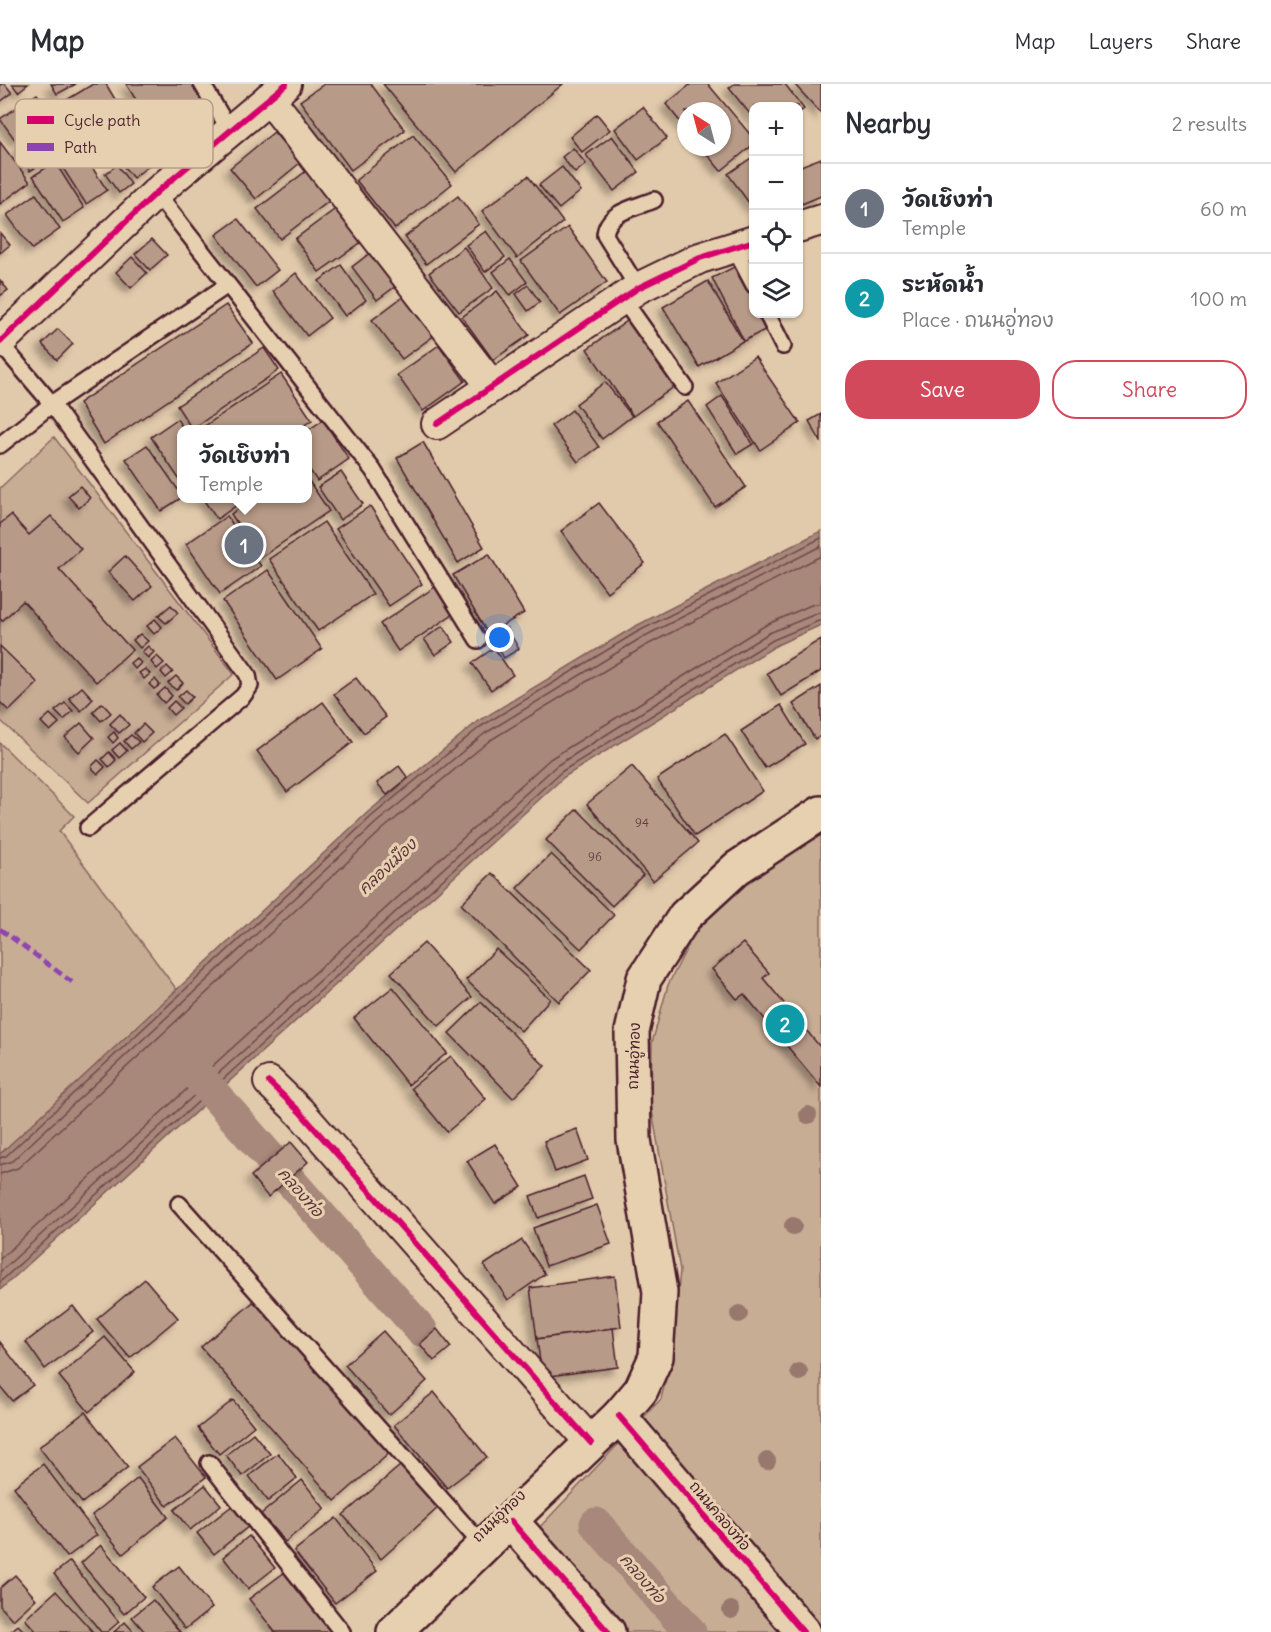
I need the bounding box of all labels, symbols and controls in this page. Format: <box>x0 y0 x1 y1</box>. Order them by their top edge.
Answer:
text: Map <box>30 23 84 59</box>
text: Map <box>1015 28 1055 55</box>
text: Layers <box>1088 28 1153 55</box>
text: Share <box>1186 28 1241 55</box>
legend <box>15 99 213 168</box>
north arrow <box>677 102 731 156</box>
map controls <box>749 102 803 318</box>
button: + <box>749 102 803 156</box>
text: Nearby <box>845 107 931 140</box>
text: Cycle path <box>64 110 140 130</box>
text: 2 results <box>1172 111 1247 136</box>
text: Path <box>64 137 97 157</box>
button: − <box>749 156 803 210</box>
text: วัดเชิงท่า <box>902 185 993 213</box>
text: 1 <box>861 196 868 221</box>
text: 60 m <box>1200 196 1247 221</box>
button: locate <box>749 210 803 264</box>
text: Temple <box>902 215 966 240</box>
button: layers <box>749 264 803 318</box>
text: ระหัดน้ำ <box>902 270 984 298</box>
text: 2 <box>859 286 870 311</box>
text: 100 m <box>1190 286 1247 311</box>
text: Place · ถนนอู่ทอง <box>902 307 1054 332</box>
button: Save <box>845 360 1040 419</box>
button: Share <box>1052 360 1247 419</box>
popup <box>177 425 312 503</box>
text: วัดเชิงท่า <box>199 441 290 469</box>
text: Temple <box>199 471 263 496</box>
pin: 1 <box>224 522 264 568</box>
your location <box>485 623 514 652</box>
house number: 94 <box>635 815 649 830</box>
water label: คลองเมือง <box>354 833 422 898</box>
house number: 96 <box>588 849 602 864</box>
pin: 2 <box>766 1002 804 1046</box>
street label: ถนนอู่ทอง <box>623 1022 646 1090</box>
water label: คลองท่อ <box>274 1163 329 1222</box>
street label: ถนนคลองท่อ <box>686 1477 755 1554</box>
street label: ถนนอู่ทอง <box>468 1486 531 1547</box>
water label: คลองท่อ <box>616 1549 671 1608</box>

